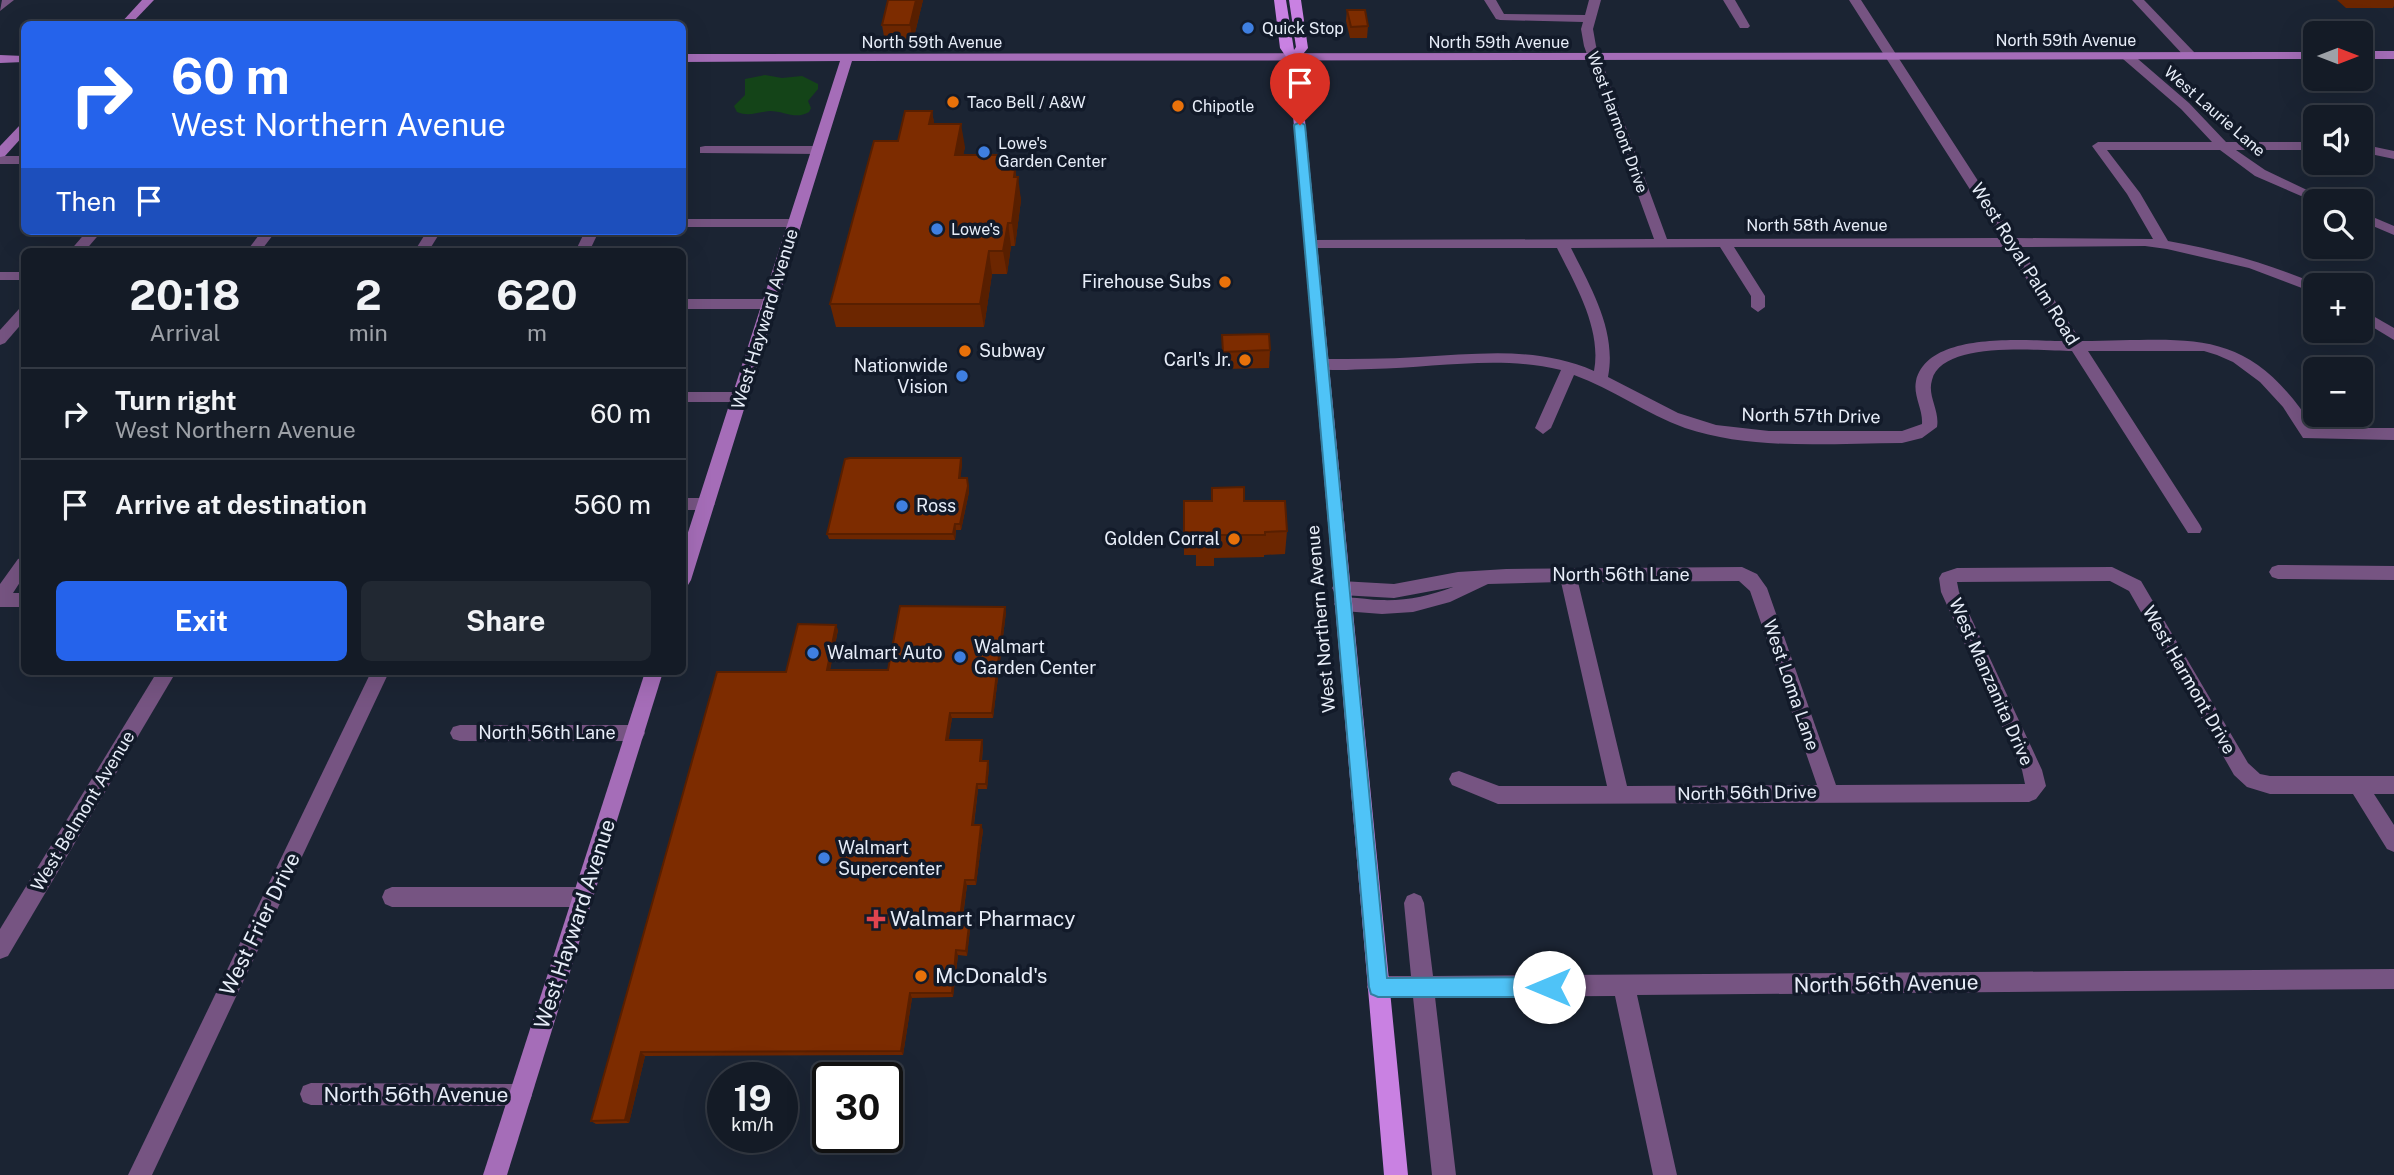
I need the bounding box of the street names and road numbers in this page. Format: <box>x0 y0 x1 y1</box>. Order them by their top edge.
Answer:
street label: North 59th Avenue <box>1996 31 2136 50</box>
street label: North 59th Avenue <box>862 33 1002 52</box>
street label: North 59th Avenue <box>1429 33 1569 52</box>
street label: West Harmont Drive <box>1583 49 1652 195</box>
street label: West Laurie Lane <box>2160 62 2269 161</box>
street label: West Royal Palm Road <box>1967 179 2084 349</box>
street label: North 58th Avenue <box>1746 216 1888 235</box>
street label: West Hayward Avenue <box>727 226 802 412</box>
street label: North 57th Drive <box>1741 404 1881 427</box>
street label: West Northern Avenue <box>1302 524 1339 714</box>
street label: North 56th Lane <box>1552 564 1690 585</box>
street label: West Manzanita Drive <box>1945 595 2038 769</box>
street label: West Harmont Drive <box>2138 602 2240 758</box>
street label: West Loma Lane <box>1759 616 1824 753</box>
street label: North 56th Lane <box>478 722 616 743</box>
street label: West Belmont Avenue <box>26 727 139 895</box>
street label: North 56th Drive <box>1677 781 1817 804</box>
street label: West Hayward Avenue <box>529 816 620 1032</box>
street label: West Frier Drive <box>214 848 305 999</box>
street label: North 56th Avenue <box>1793 969 1979 998</box>
street label: North 56th Avenue <box>324 1082 508 1107</box>

